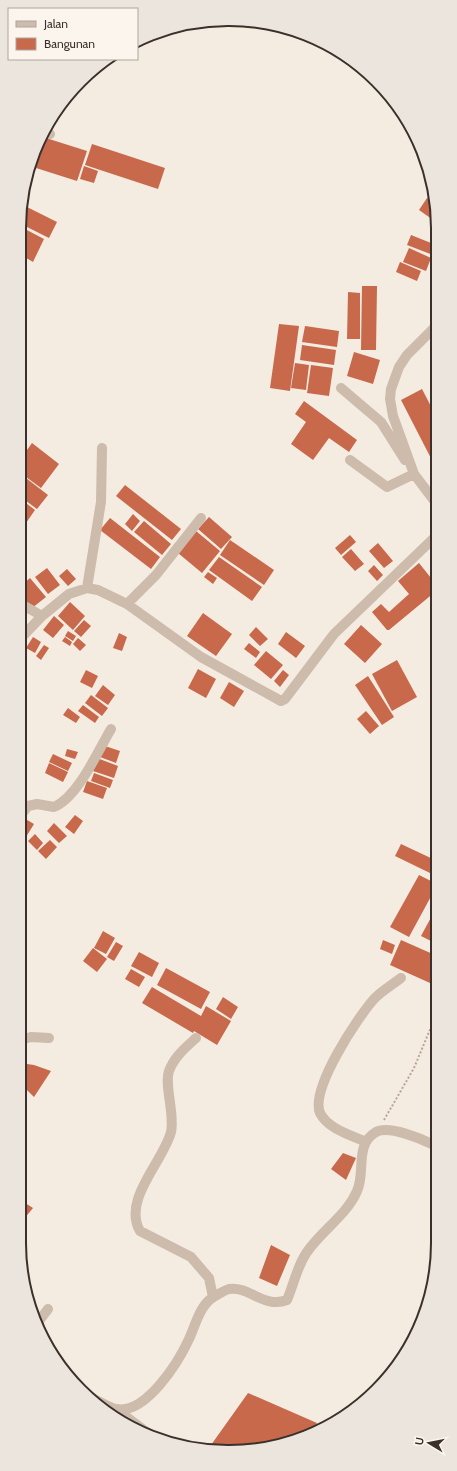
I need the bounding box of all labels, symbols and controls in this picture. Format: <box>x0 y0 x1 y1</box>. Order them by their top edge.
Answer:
legend <box>8 8 138 60</box>
text: Jalan <box>43 16 68 31</box>
text: Bangunan <box>44 36 95 51</box>
north arrow <box>409 1423 449 1463</box>
text: U <box>412 1436 427 1446</box>

